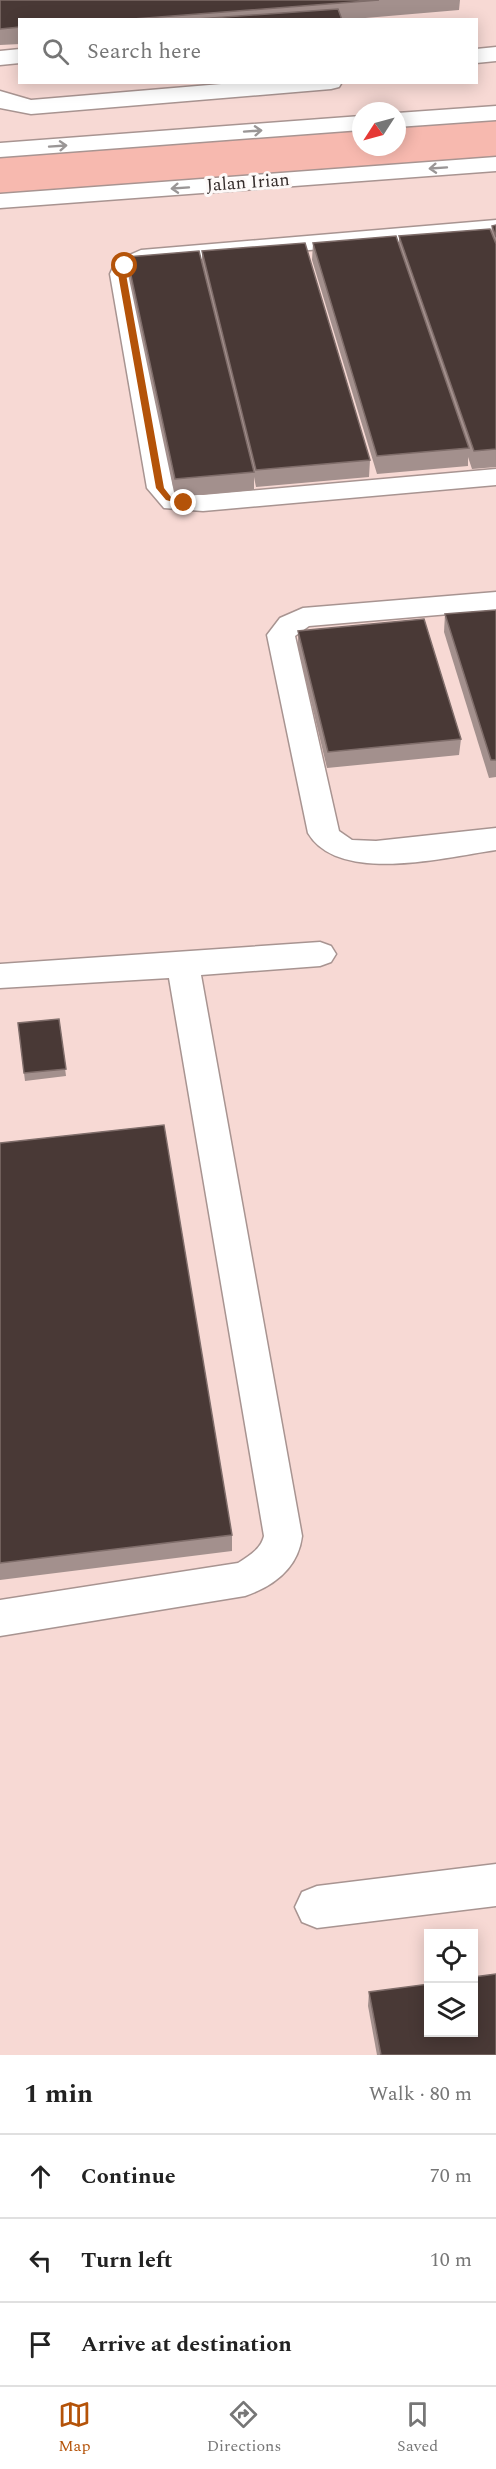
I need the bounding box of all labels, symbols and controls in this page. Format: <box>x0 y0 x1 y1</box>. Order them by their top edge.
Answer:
search box <box>18 18 478 84</box>
icon: search <box>39 35 72 68</box>
text: Search here <box>87 35 201 68</box>
north arrow <box>352 102 406 156</box>
one-way arrow <box>242 125 262 136</box>
one-way arrow <box>48 140 68 151</box>
one-way arrow <box>428 163 448 174</box>
street label: Jalan Irian <box>206 166 291 199</box>
one-way arrow <box>171 182 191 193</box>
route start <box>111 252 137 278</box>
route end <box>170 489 196 515</box>
map controls <box>424 1929 478 2037</box>
button: locate <box>424 1929 478 1983</box>
button: layers <box>424 1983 478 2037</box>
text: 1 min <box>24 2074 93 2114</box>
text: Walk · 80 m <box>369 2079 472 2109</box>
icon: ahead <box>24 2160 57 2193</box>
text: Continue <box>81 2160 176 2193</box>
text: 70 m <box>430 2161 472 2191</box>
icon: left <box>24 2244 57 2277</box>
text: Turn left <box>81 2244 173 2277</box>
text: 10 m <box>430 2245 472 2275</box>
icon: arrive <box>24 2328 57 2361</box>
text: Arrive at destination <box>81 2328 292 2361</box>
tab: Map <box>58 2398 91 2458</box>
tab: Directions <box>207 2398 281 2458</box>
tab: Saved <box>397 2398 438 2458</box>

